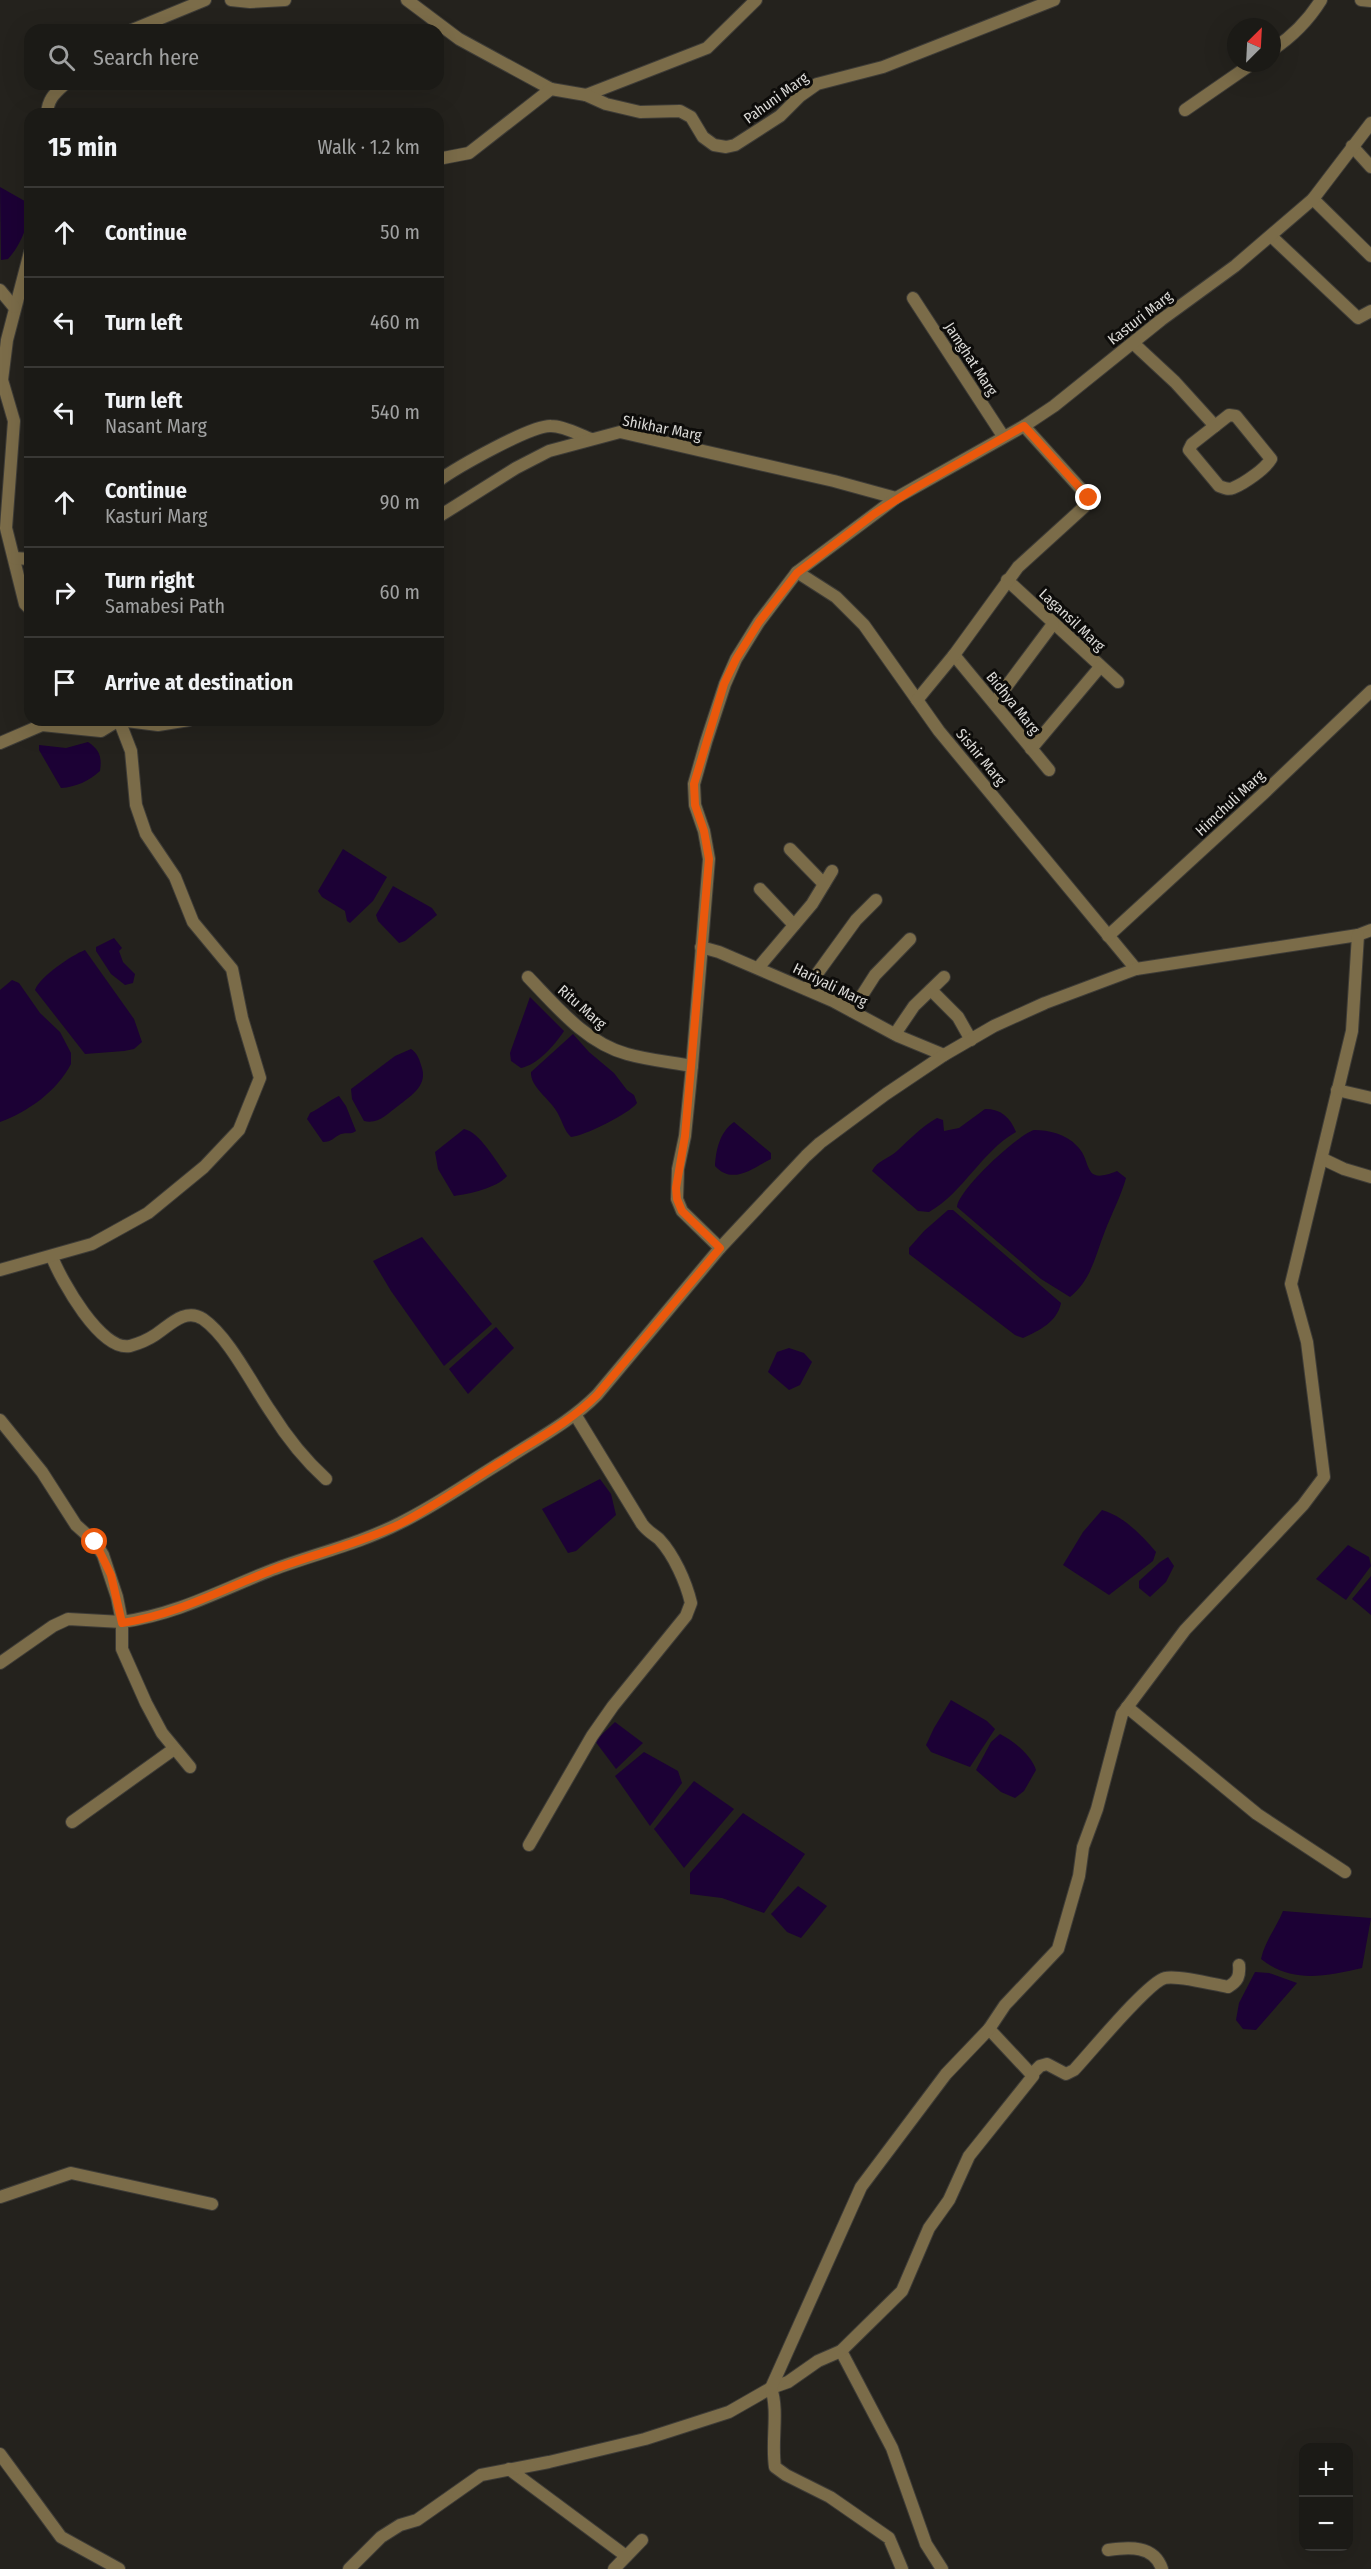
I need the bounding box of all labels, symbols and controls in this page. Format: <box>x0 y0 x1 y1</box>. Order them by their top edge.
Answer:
north arrow <box>1227 18 1281 72</box>
search box <box>24 24 444 90</box>
icon: search <box>45 41 78 74</box>
text: Search here <box>93 44 199 71</box>
street label: Pahuni Marg <box>740 69 812 127</box>
text: 15 min <box>48 132 117 163</box>
text: Walk · 1.2 km <box>318 135 420 159</box>
icon: ahead <box>48 216 81 249</box>
text: Continue <box>105 219 187 246</box>
text: 50 m <box>380 220 420 244</box>
street label: Kasturi Marg <box>1104 287 1176 349</box>
icon: left <box>48 306 81 339</box>
text: Turn left <box>105 309 183 336</box>
text: 460 m <box>370 310 420 334</box>
street label: Jamghat Marg <box>941 319 1001 399</box>
text: Turn left <box>105 387 183 414</box>
icon: left <box>48 396 81 429</box>
text: 540 m <box>371 400 420 424</box>
street label: Shikhar Marg <box>621 412 703 444</box>
text: Nasant Marg <box>105 414 207 438</box>
text: Continue <box>105 477 187 504</box>
route end <box>1075 484 1101 510</box>
icon: ahead <box>48 486 81 519</box>
text: 90 m <box>380 490 420 514</box>
text: Kasturi Marg <box>105 504 207 528</box>
text: Turn right <box>105 567 194 594</box>
icon: right <box>48 576 81 609</box>
text: 60 m <box>380 580 420 604</box>
street label: Lagansil Marg <box>1035 585 1109 655</box>
text: Samabesi Path <box>105 594 225 618</box>
icon: arrive <box>48 666 81 699</box>
street label: Bidhya Marg <box>982 668 1044 738</box>
text: Arrive at destination <box>105 669 293 696</box>
street label: Sishir Marg <box>952 725 1010 789</box>
street label: Himchuli Marg <box>1192 766 1268 840</box>
street label: Hariyali Marg <box>790 959 870 1011</box>
street label: Ritu Marg <box>554 981 610 1033</box>
route start <box>81 1528 107 1554</box>
map controls <box>1299 2443 1353 2551</box>
button: + <box>1299 2443 1353 2497</box>
button: − <box>1299 2497 1353 2551</box>

